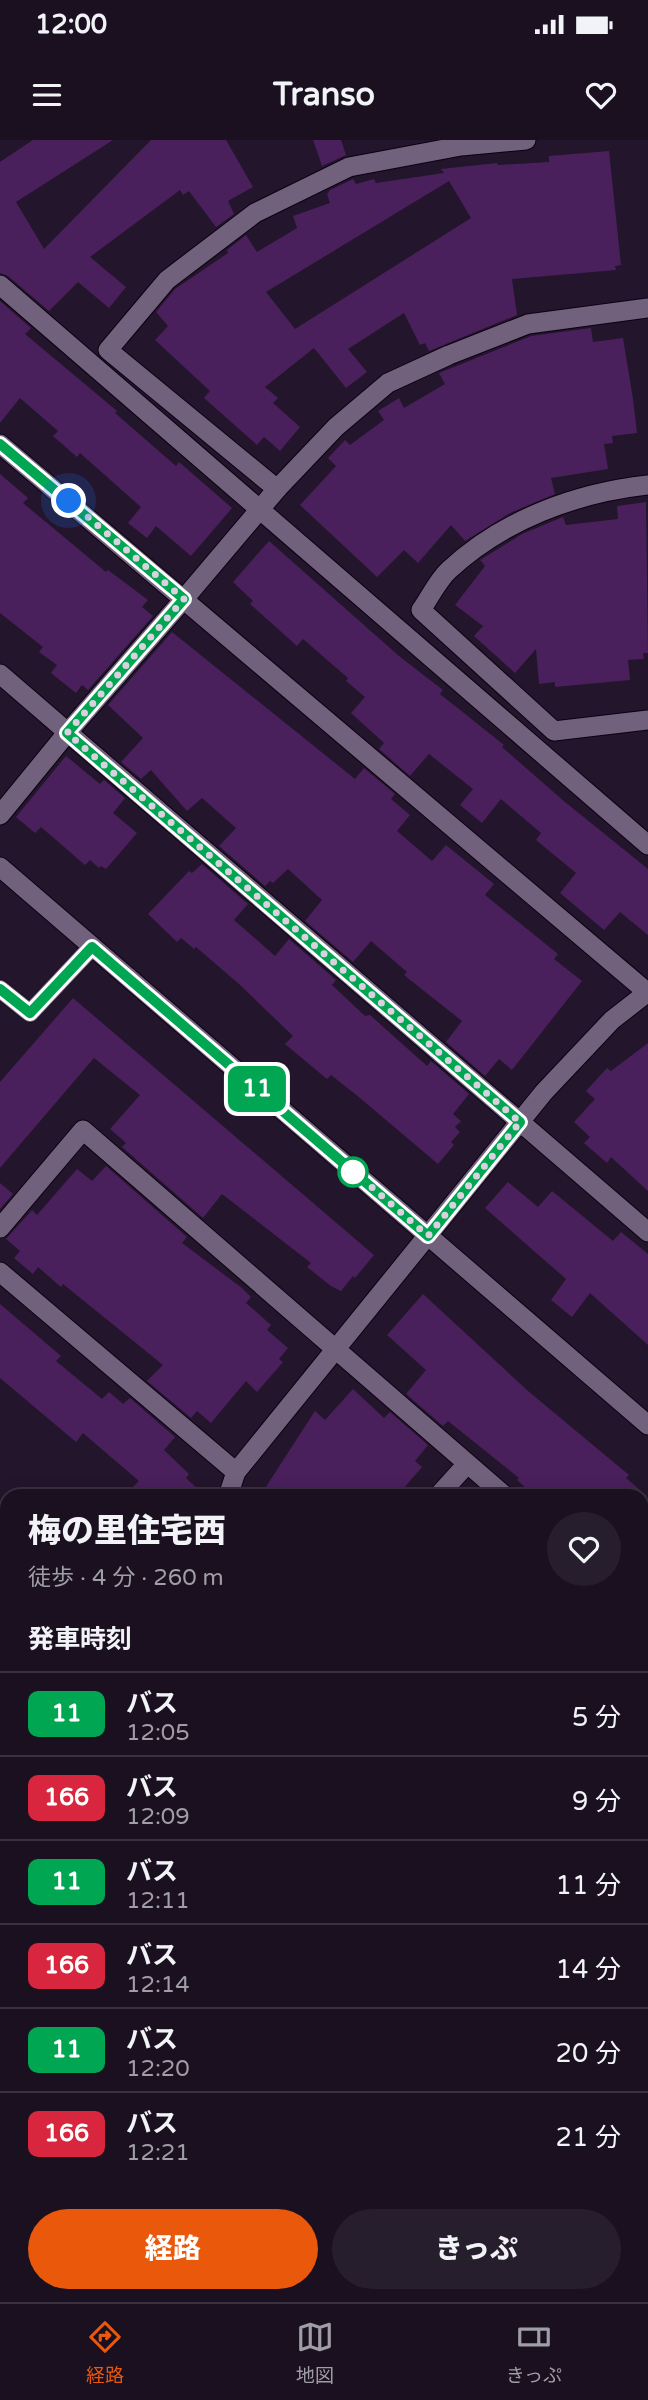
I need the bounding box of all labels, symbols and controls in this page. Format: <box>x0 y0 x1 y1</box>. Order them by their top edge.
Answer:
text: 12:00 <box>35 9 107 40</box>
icon: menu <box>28 76 66 114</box>
text: Transo <box>273 76 375 114</box>
icon: heart <box>582 76 620 114</box>
your location <box>51 483 86 518</box>
line badge: 11 <box>226 1066 288 1112</box>
text: 11 <box>242 1074 272 1103</box>
unlabelled marker <box>338 1157 368 1187</box>
text: 梅の里住宅西 <box>28 1512 226 1551</box>
button: heart <box>547 1512 621 1586</box>
text: 徒歩 · 4 分 · 260 m <box>28 1564 224 1592</box>
text: 発車時刻 <box>28 1624 132 1655</box>
text: バス <box>126 1688 178 1719</box>
text: 11 <box>51 1699 82 1728</box>
text: 5 分 <box>572 1702 621 1733</box>
text: 12:05 <box>126 1719 190 1747</box>
text: バス <box>126 1772 178 1803</box>
text: 166 <box>44 1783 89 1812</box>
text: 9 分 <box>572 1786 621 1817</box>
text: 12:09 <box>126 1803 190 1831</box>
text: バス <box>126 1856 178 1887</box>
text: 11 <box>51 1867 82 1896</box>
text: 11 分 <box>556 1870 621 1901</box>
text: 12:11 <box>126 1887 190 1915</box>
text: バス <box>126 1940 178 1971</box>
text: 166 <box>44 1951 89 1980</box>
text: 14 分 <box>556 1954 621 1985</box>
text: 12:14 <box>126 1971 190 1999</box>
text: バス <box>126 2024 178 2055</box>
text: 11 <box>51 2035 82 2064</box>
text: 20 分 <box>556 2038 621 2069</box>
text: 12:20 <box>126 2055 190 2083</box>
text: バス <box>126 2108 178 2139</box>
text: 166 <box>44 2119 89 2148</box>
text: 21 分 <box>556 2122 621 2153</box>
text: 12:21 <box>126 2139 190 2167</box>
button: 経路 <box>28 2209 318 2289</box>
button: きっぷ <box>332 2209 621 2289</box>
tab: 経路 <box>86 2318 124 2387</box>
tab: 地図 <box>296 2318 334 2387</box>
tab: きっぷ <box>506 2318 562 2387</box>

